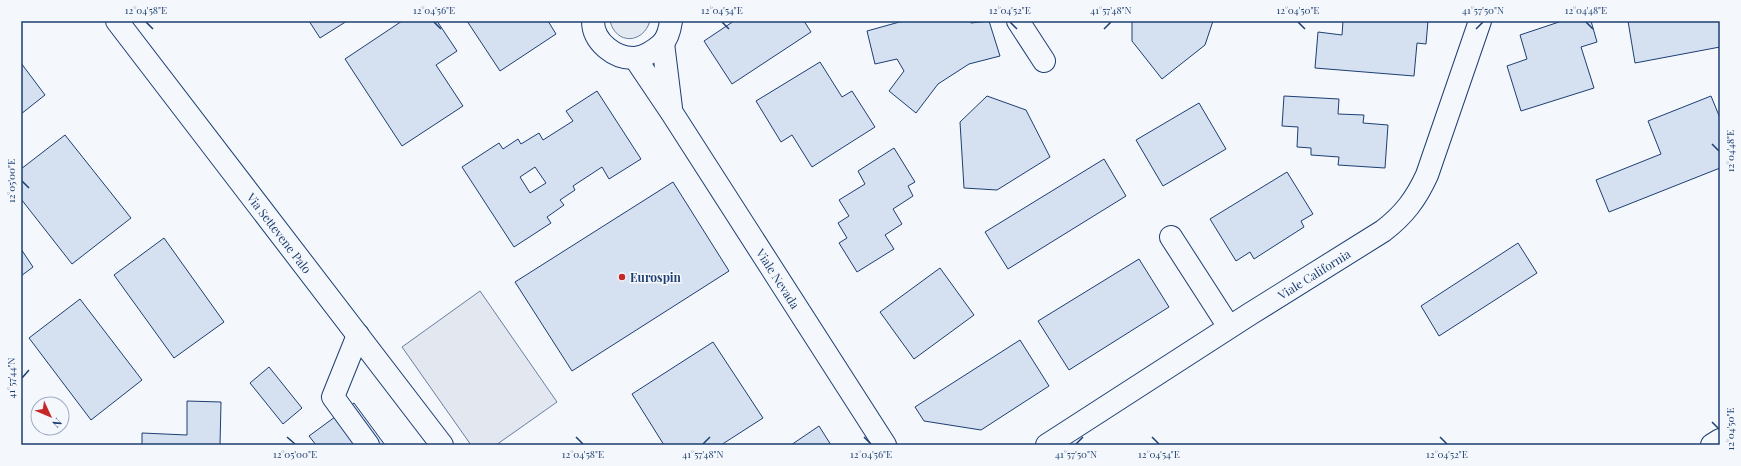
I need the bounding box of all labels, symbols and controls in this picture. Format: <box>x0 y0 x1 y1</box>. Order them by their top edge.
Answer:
text: 12°04'58"E <box>125 3 167 17</box>
text: 12°04'56"E <box>413 3 455 17</box>
text: 12°04'54"E <box>701 3 743 17</box>
text: 12°04'52"E <box>989 3 1031 17</box>
text: 41°57'48"N <box>1090 3 1132 17</box>
text: 12°04'50"E <box>1277 3 1319 17</box>
text: 41°57'50"N <box>1462 3 1504 17</box>
text: 12°04'48"E <box>1565 3 1607 17</box>
text: 12°04'48"E <box>1723 130 1737 172</box>
text: 12°05'00"E <box>4 159 18 203</box>
street label: Via Settevene Palo <box>243 189 316 277</box>
street label: Viale Nevada <box>753 245 803 312</box>
street label: Viale California <box>1274 245 1353 303</box>
place label: Eurospin <box>630 269 682 285</box>
marker: Eurospin <box>617 272 627 282</box>
text: 41°57'44"N <box>4 358 18 398</box>
north arrow <box>30 396 70 436</box>
text: 12°04'50"E <box>1723 408 1737 450</box>
text: N <box>49 415 66 431</box>
text: 12°05'00"E <box>273 447 317 461</box>
text: 12°04'58"E <box>562 447 604 461</box>
text: 41°57'48"N <box>682 447 724 461</box>
text: 12°04'56"E <box>850 447 892 461</box>
text: 41°57'50"N <box>1055 447 1097 461</box>
text: 12°04'54"E <box>1138 447 1180 461</box>
text: 12°04'52"E <box>1426 447 1468 461</box>

